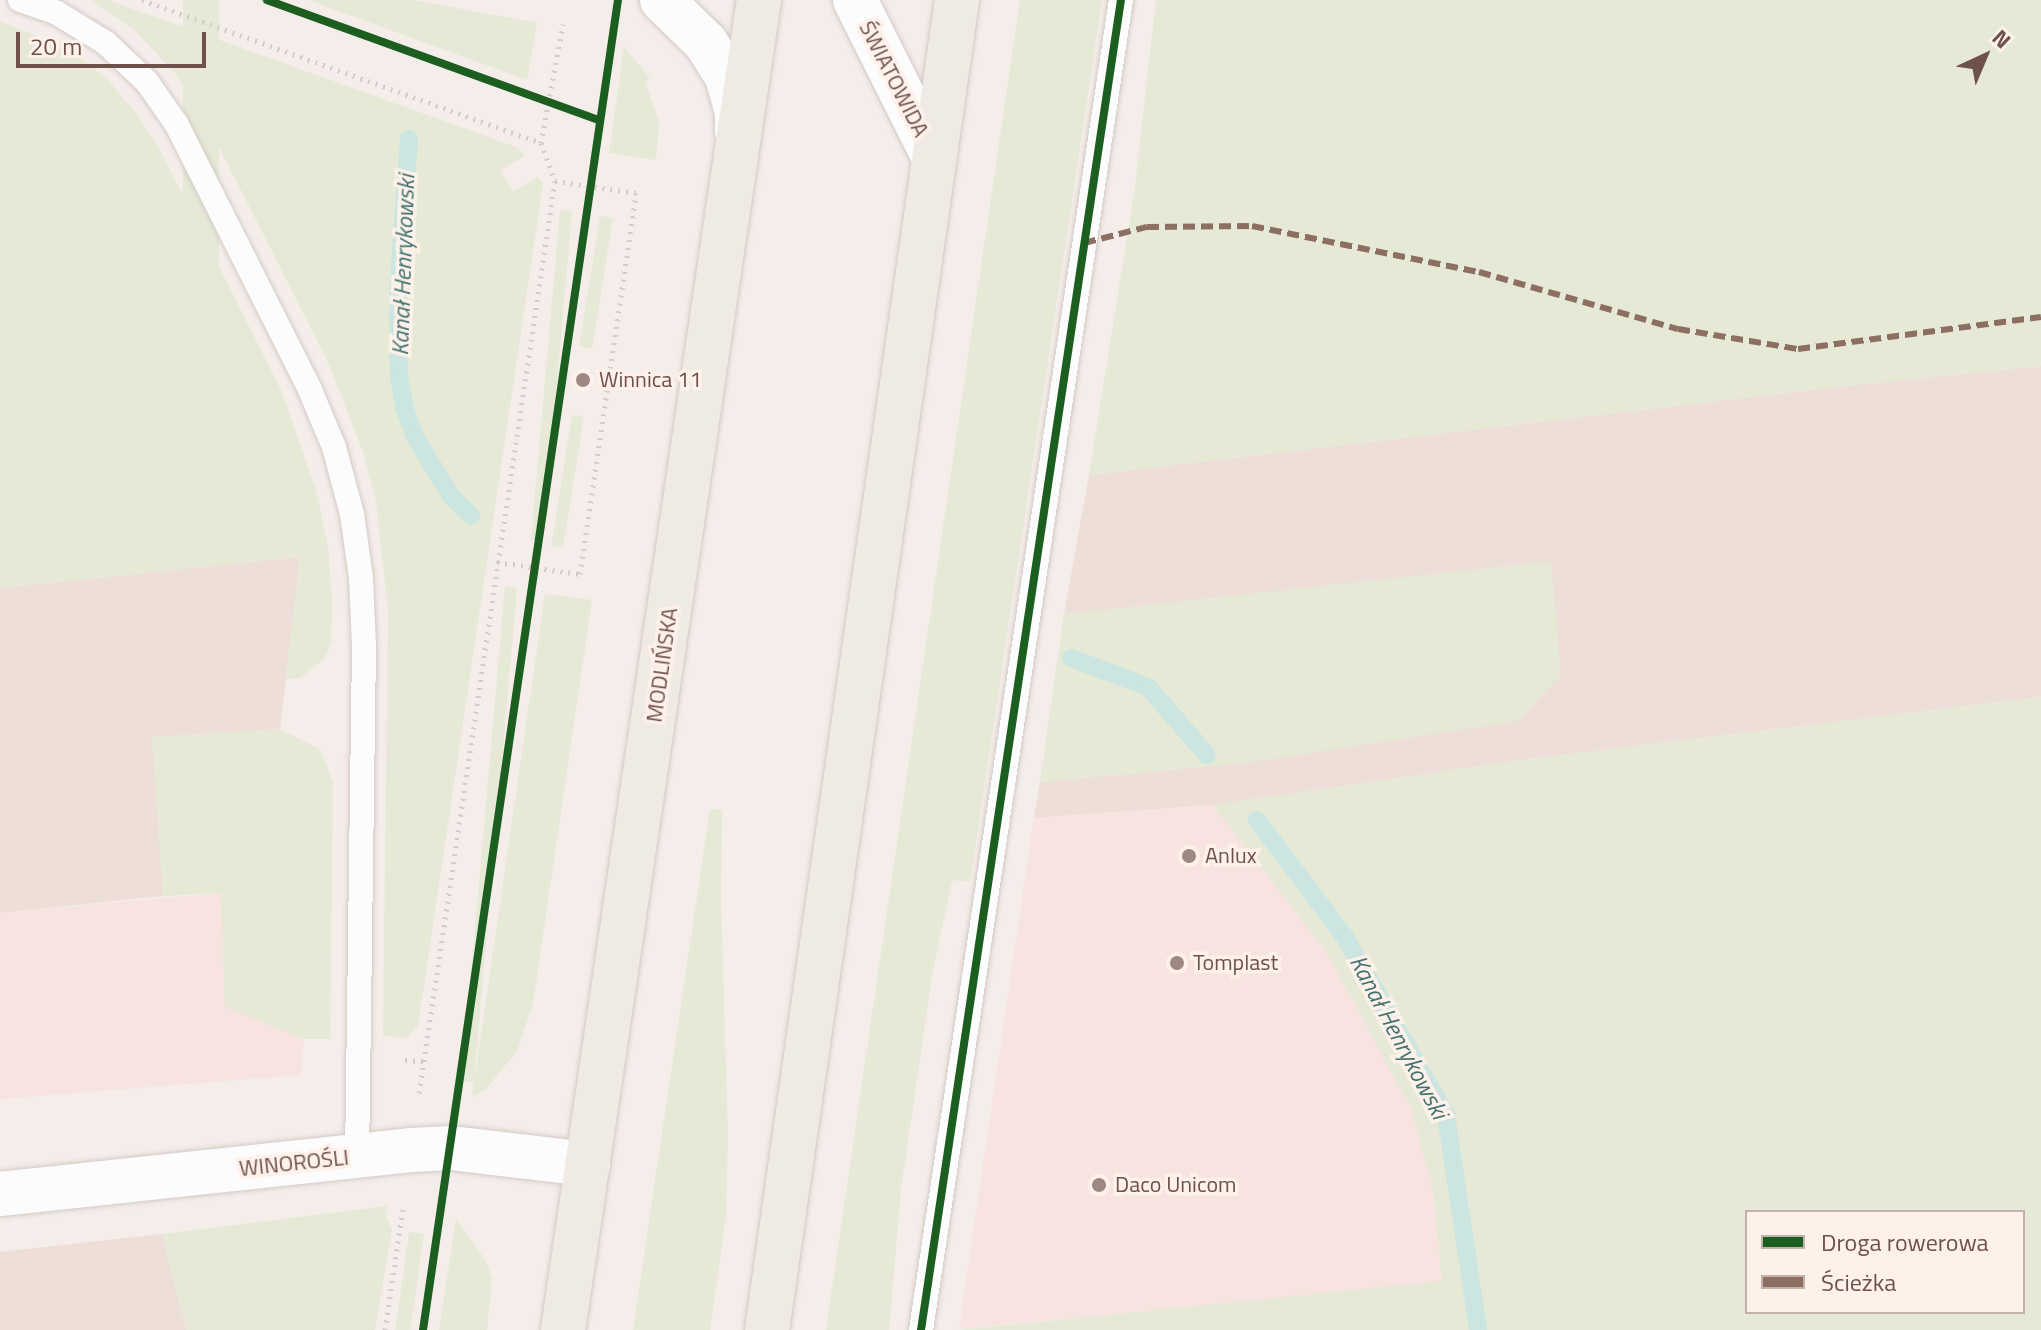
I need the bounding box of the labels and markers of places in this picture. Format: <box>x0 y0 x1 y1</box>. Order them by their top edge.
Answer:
place label: Winnica 11 <box>599 367 702 393</box>
marker: Winnica 11 <box>574 371 592 389</box>
place label: Anlux <box>1205 843 1257 869</box>
marker: Anlux <box>1180 847 1198 865</box>
place label: Tomplast <box>1193 950 1278 976</box>
marker: Tomplast <box>1168 954 1186 972</box>
place label: Daco Unicom <box>1115 1172 1236 1198</box>
marker: Daco Unicom <box>1090 1176 1108 1194</box>

